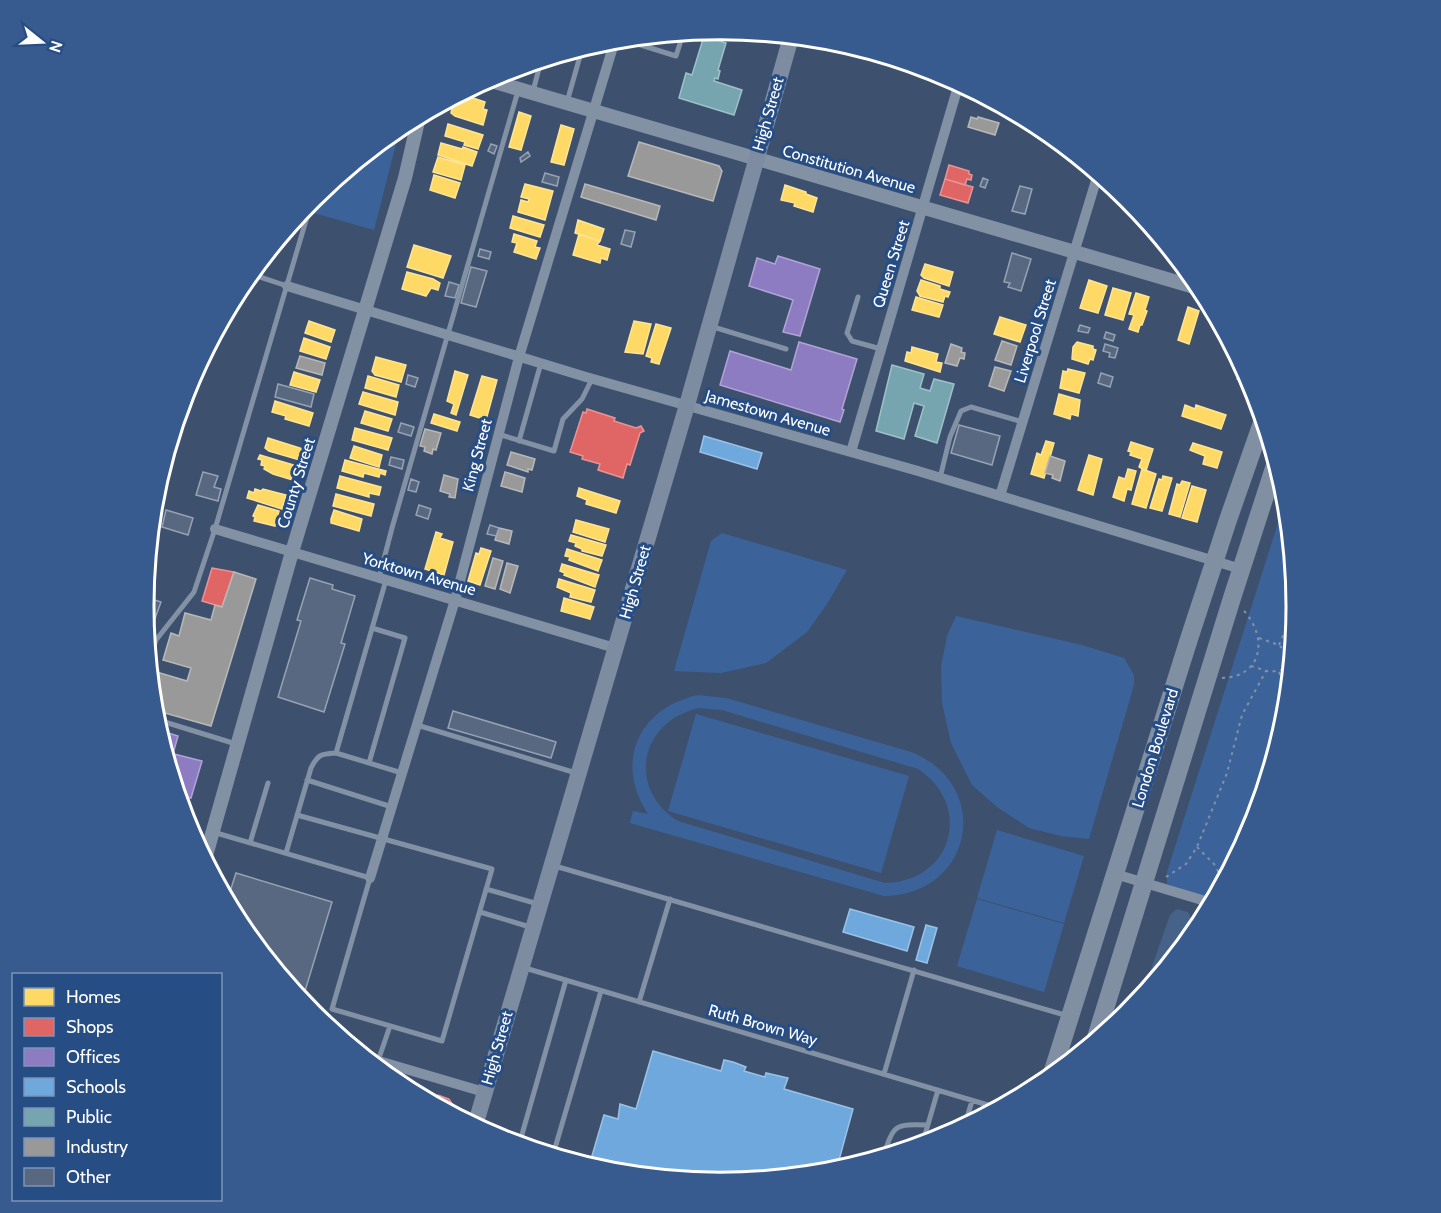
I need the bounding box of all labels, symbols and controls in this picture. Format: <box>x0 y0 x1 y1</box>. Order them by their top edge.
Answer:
north arrow <box>12 12 72 72</box>
text: N <box>45 38 67 55</box>
street label: High Street <box>748 74 788 153</box>
street label: Constitution Avenue <box>780 141 918 197</box>
street label: Queen Street <box>869 217 914 310</box>
street label: Liverpool Street <box>1010 276 1060 385</box>
street label: Jamestown Avenue <box>702 386 833 440</box>
street label: King Street <box>458 416 496 493</box>
street label: County Street <box>273 435 319 531</box>
street label: High Street <box>615 542 655 621</box>
street label: Yorktown Avenue <box>359 548 478 599</box>
street label: London Boulevard <box>1128 686 1182 810</box>
legend <box>12 973 222 1201</box>
text: Homes <box>66 986 121 1008</box>
street label: Ruth Brown Way <box>706 1000 820 1050</box>
street label: High Street <box>477 1008 517 1087</box>
text: Shops <box>66 1016 114 1038</box>
text: Offices <box>66 1046 120 1068</box>
text: Schools <box>66 1076 126 1098</box>
text: Public <box>66 1106 112 1128</box>
text: Industry <box>66 1136 128 1158</box>
text: Other <box>66 1166 111 1188</box>

